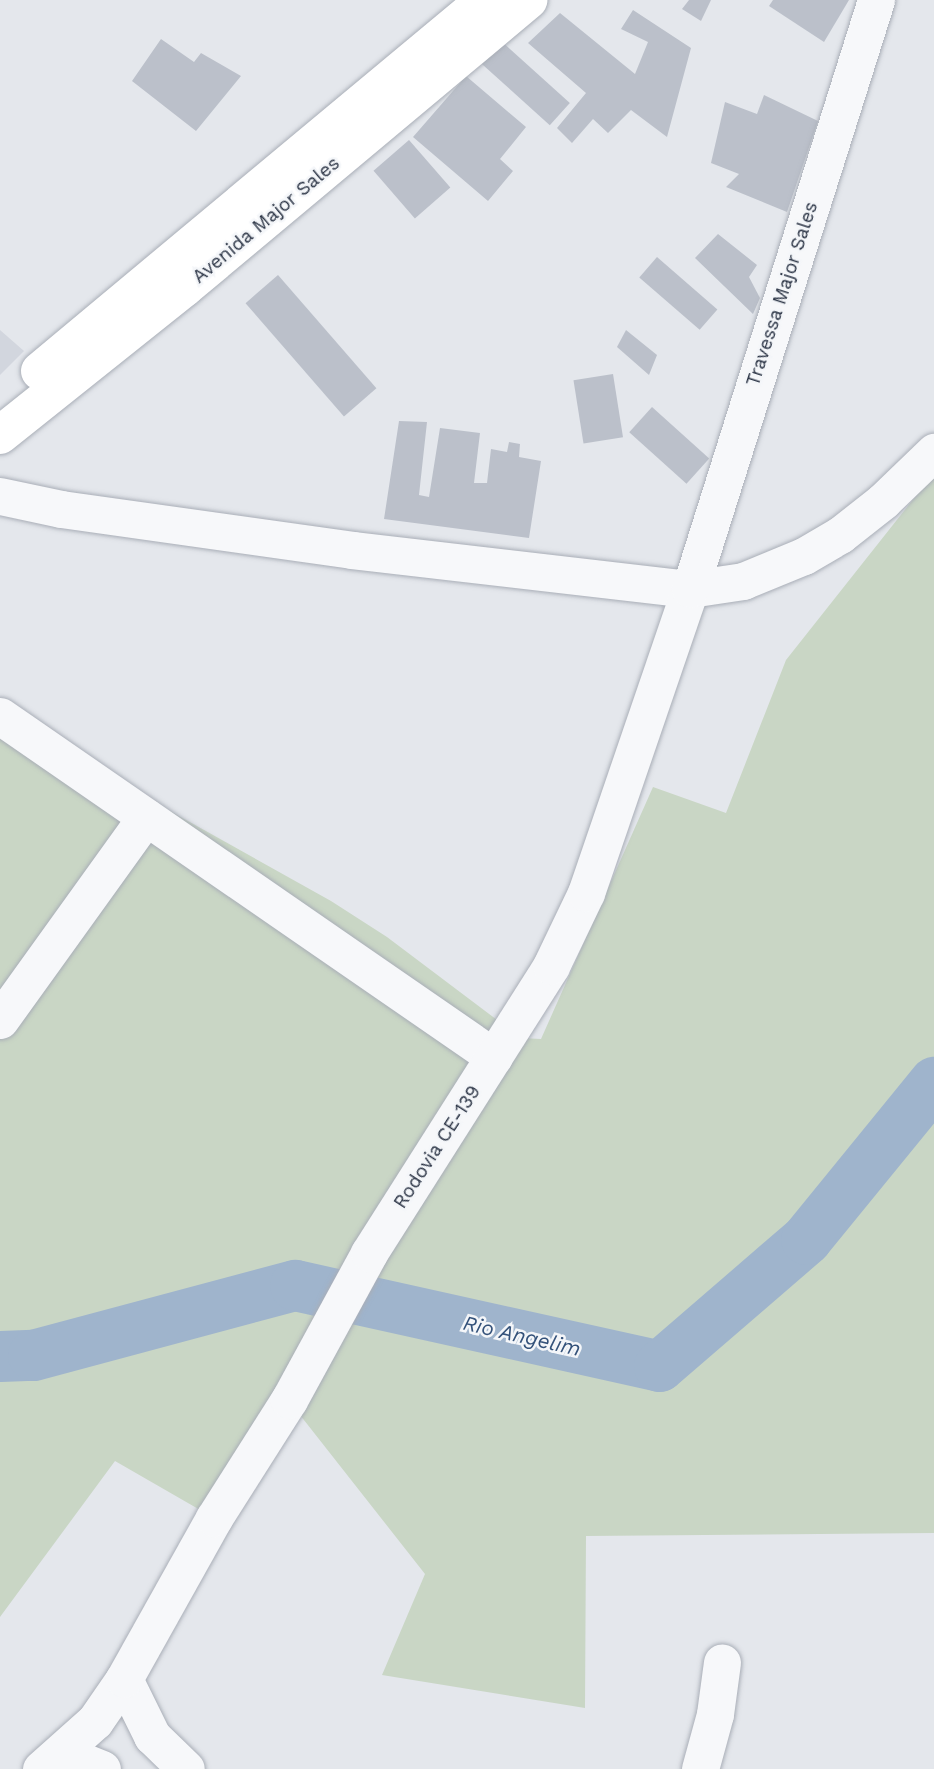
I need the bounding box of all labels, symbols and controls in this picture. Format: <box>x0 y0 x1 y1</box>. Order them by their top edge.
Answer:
street label: Avenida Major Sales <box>188 152 344 288</box>
street label: Travessa Major Sales <box>741 199 823 389</box>
street label: Rodovia CE-139 <box>389 1081 485 1213</box>
water label: Rio Angelim <box>460 1310 584 1362</box>

